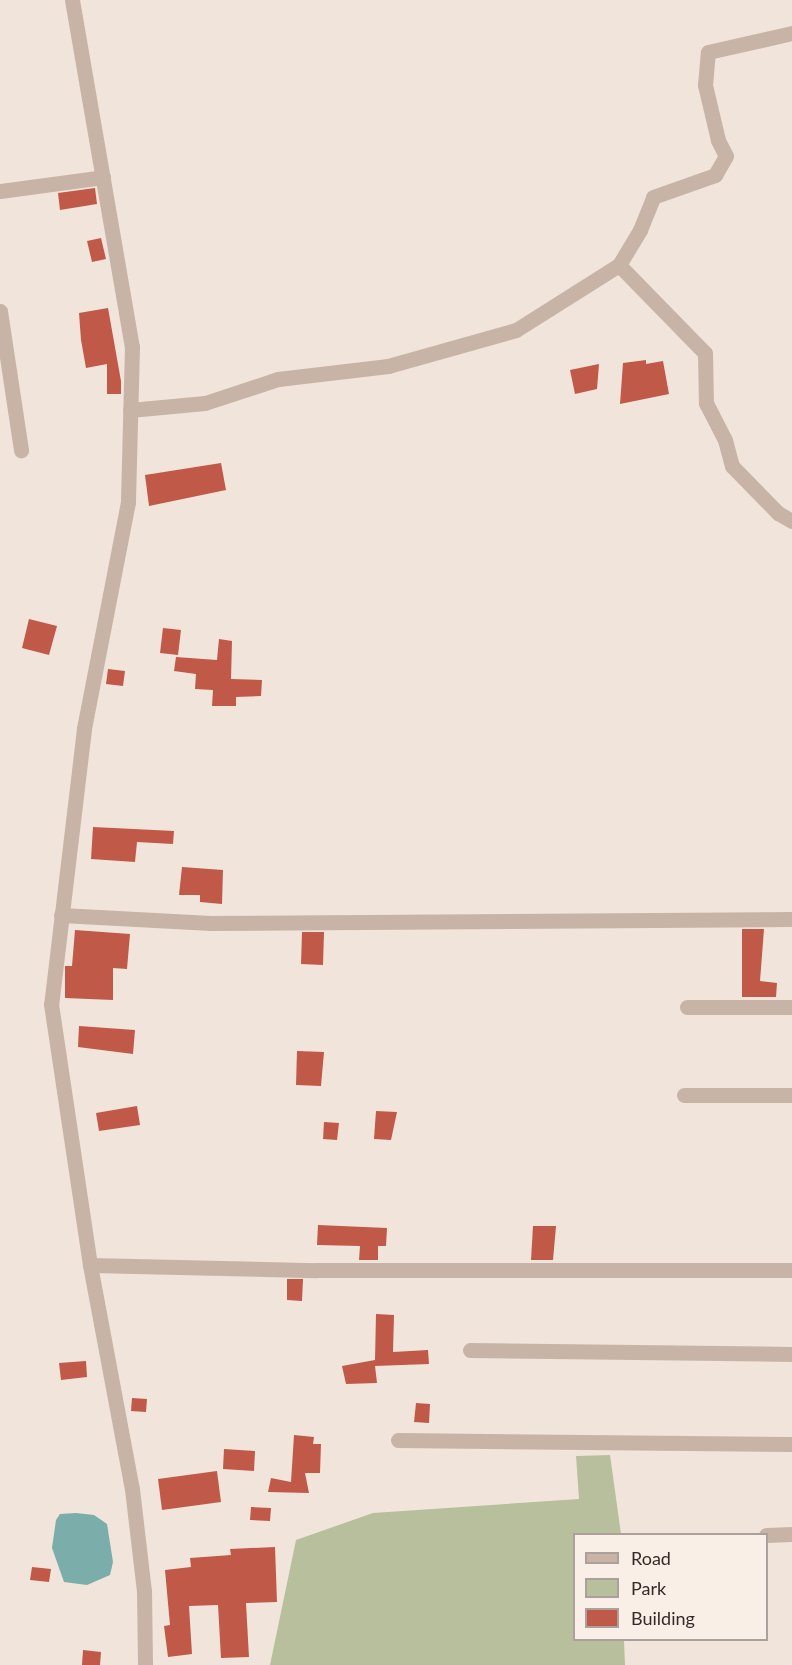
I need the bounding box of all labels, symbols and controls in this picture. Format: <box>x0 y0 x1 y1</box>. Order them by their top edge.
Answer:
legend <box>573 1533 768 1641</box>
text: Road <box>631 1547 671 1569</box>
text: Park <box>631 1577 666 1599</box>
text: Building <box>631 1607 695 1629</box>

